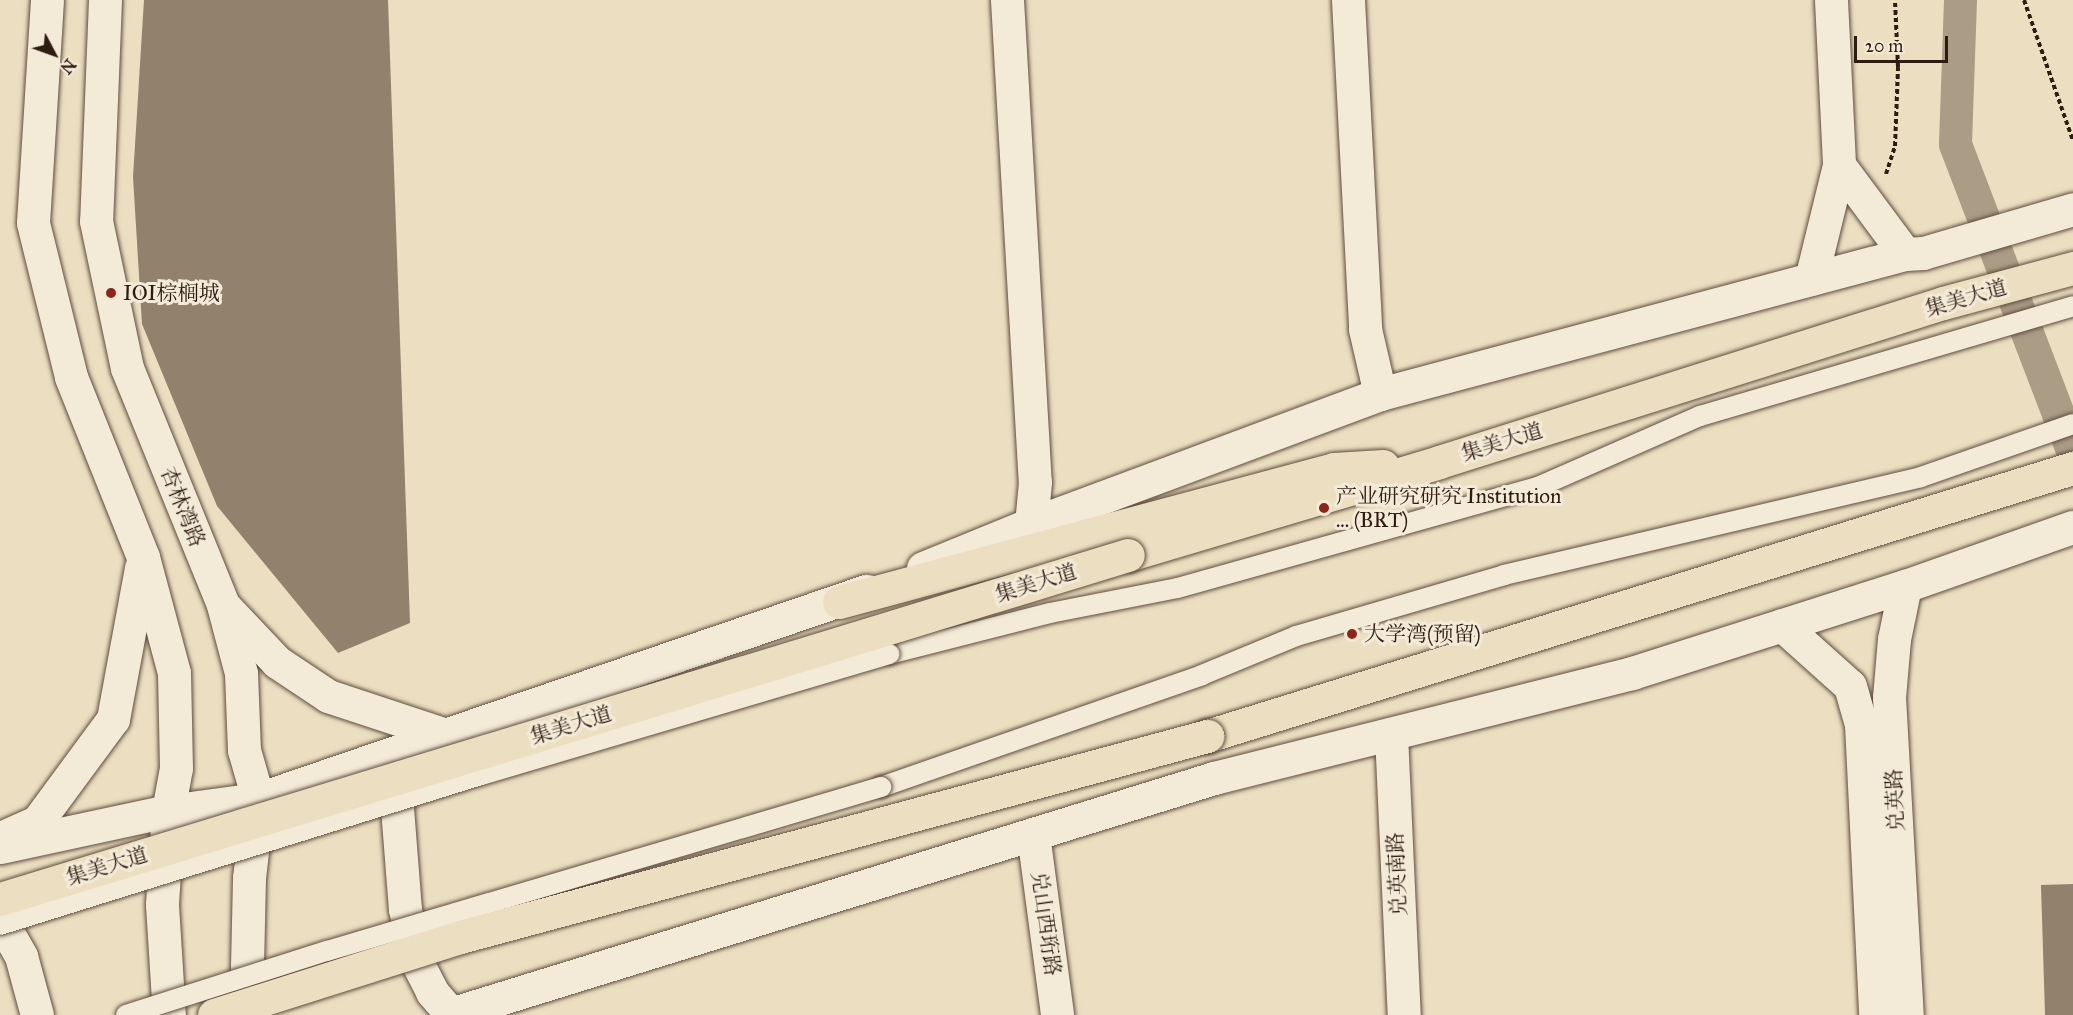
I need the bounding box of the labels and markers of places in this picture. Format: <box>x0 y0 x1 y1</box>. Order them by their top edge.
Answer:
place label: IOI棕榈城 <box>123 280 219 306</box>
marker: IOI棕榈城 <box>104 286 118 300</box>
place label: 产业研究研究 Institution ... (BRT) <box>1336 483 1561 533</box>
marker: 产业研究研究 Institution ... (BRT) <box>1317 501 1331 515</box>
place label: 大学湾(预留) <box>1364 621 1481 647</box>
marker: 大学湾(预留) <box>1345 627 1359 641</box>

